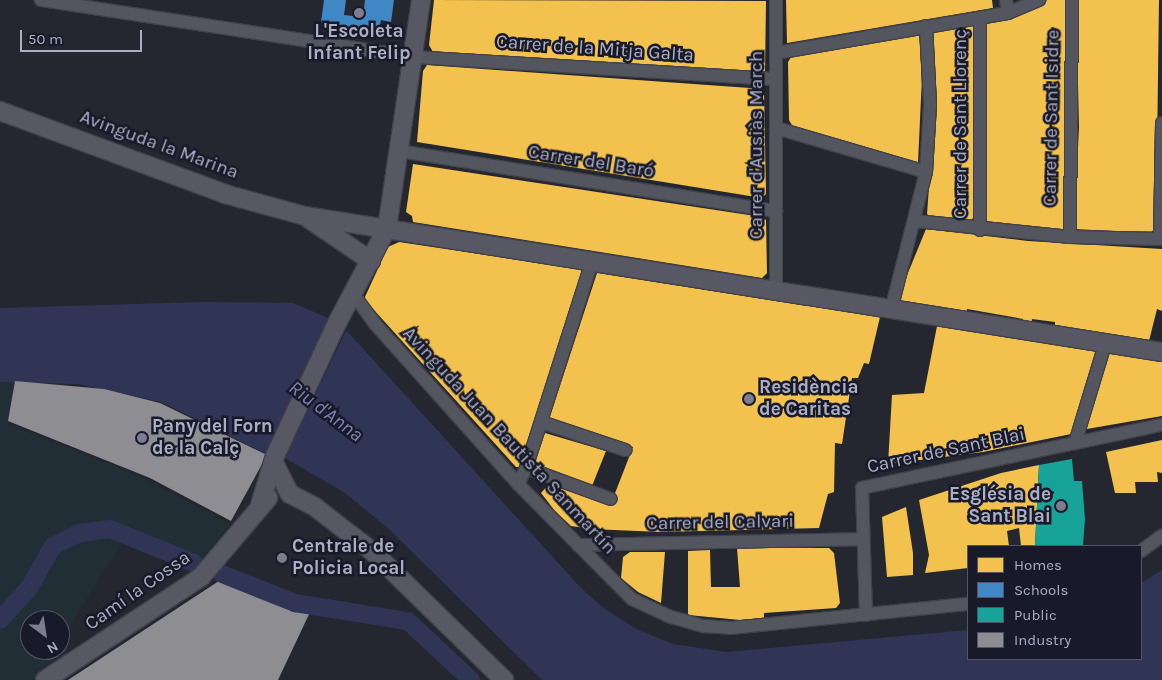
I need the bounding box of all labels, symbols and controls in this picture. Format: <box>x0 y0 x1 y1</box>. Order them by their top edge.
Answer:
marker: L'Escoleta Infant Felip <box>353 7 365 19</box>
scale bar <box>22 20 145 52</box>
place label: L'Escoleta Infant Felip <box>307 21 411 65</box>
street label: Carrer de Sant Llorenç <box>950 29 972 219</box>
text: 50 m <box>28 30 63 48</box>
street label: Carrer de Sant Isidre <box>1039 30 1065 206</box>
street label: Carrer de la Mitja Galta <box>495 31 695 67</box>
street label: Carrer d'Ausiàs March <box>746 51 768 239</box>
street label: Avinguda la Marina <box>77 106 241 184</box>
street label: Carrer del Baró <box>526 141 656 183</box>
street label: Avinguda Juan Bautista Sanmartín <box>397 323 621 559</box>
water label: Riu d'Anna <box>284 375 368 447</box>
place label: Residència de Caritas <box>759 377 859 421</box>
marker: Residència de Caritas <box>743 393 755 405</box>
place label: Pany del Forn de la Calç <box>152 416 273 460</box>
street label: Carrer de Sant Blai <box>865 423 1027 479</box>
marker: Pany del Forn de la Calç <box>136 432 148 444</box>
place label: Església de Sant Blai <box>949 484 1051 528</box>
marker: Església de Sant Blai <box>1055 500 1067 512</box>
street label: Carrer del Calvari <box>646 510 794 536</box>
place label: Centrale de Policia Local <box>292 536 405 580</box>
legend <box>967 545 1142 660</box>
street label: Camí la Cossa <box>81 546 195 636</box>
marker: Centrale de Policia Local <box>276 552 288 564</box>
text: Homes <box>1014 556 1062 574</box>
text: Schools <box>1014 581 1068 599</box>
text: Public <box>1014 606 1057 624</box>
north arrow <box>20 610 70 660</box>
text: Industry <box>1014 631 1071 649</box>
text: N <box>44 638 61 657</box>

